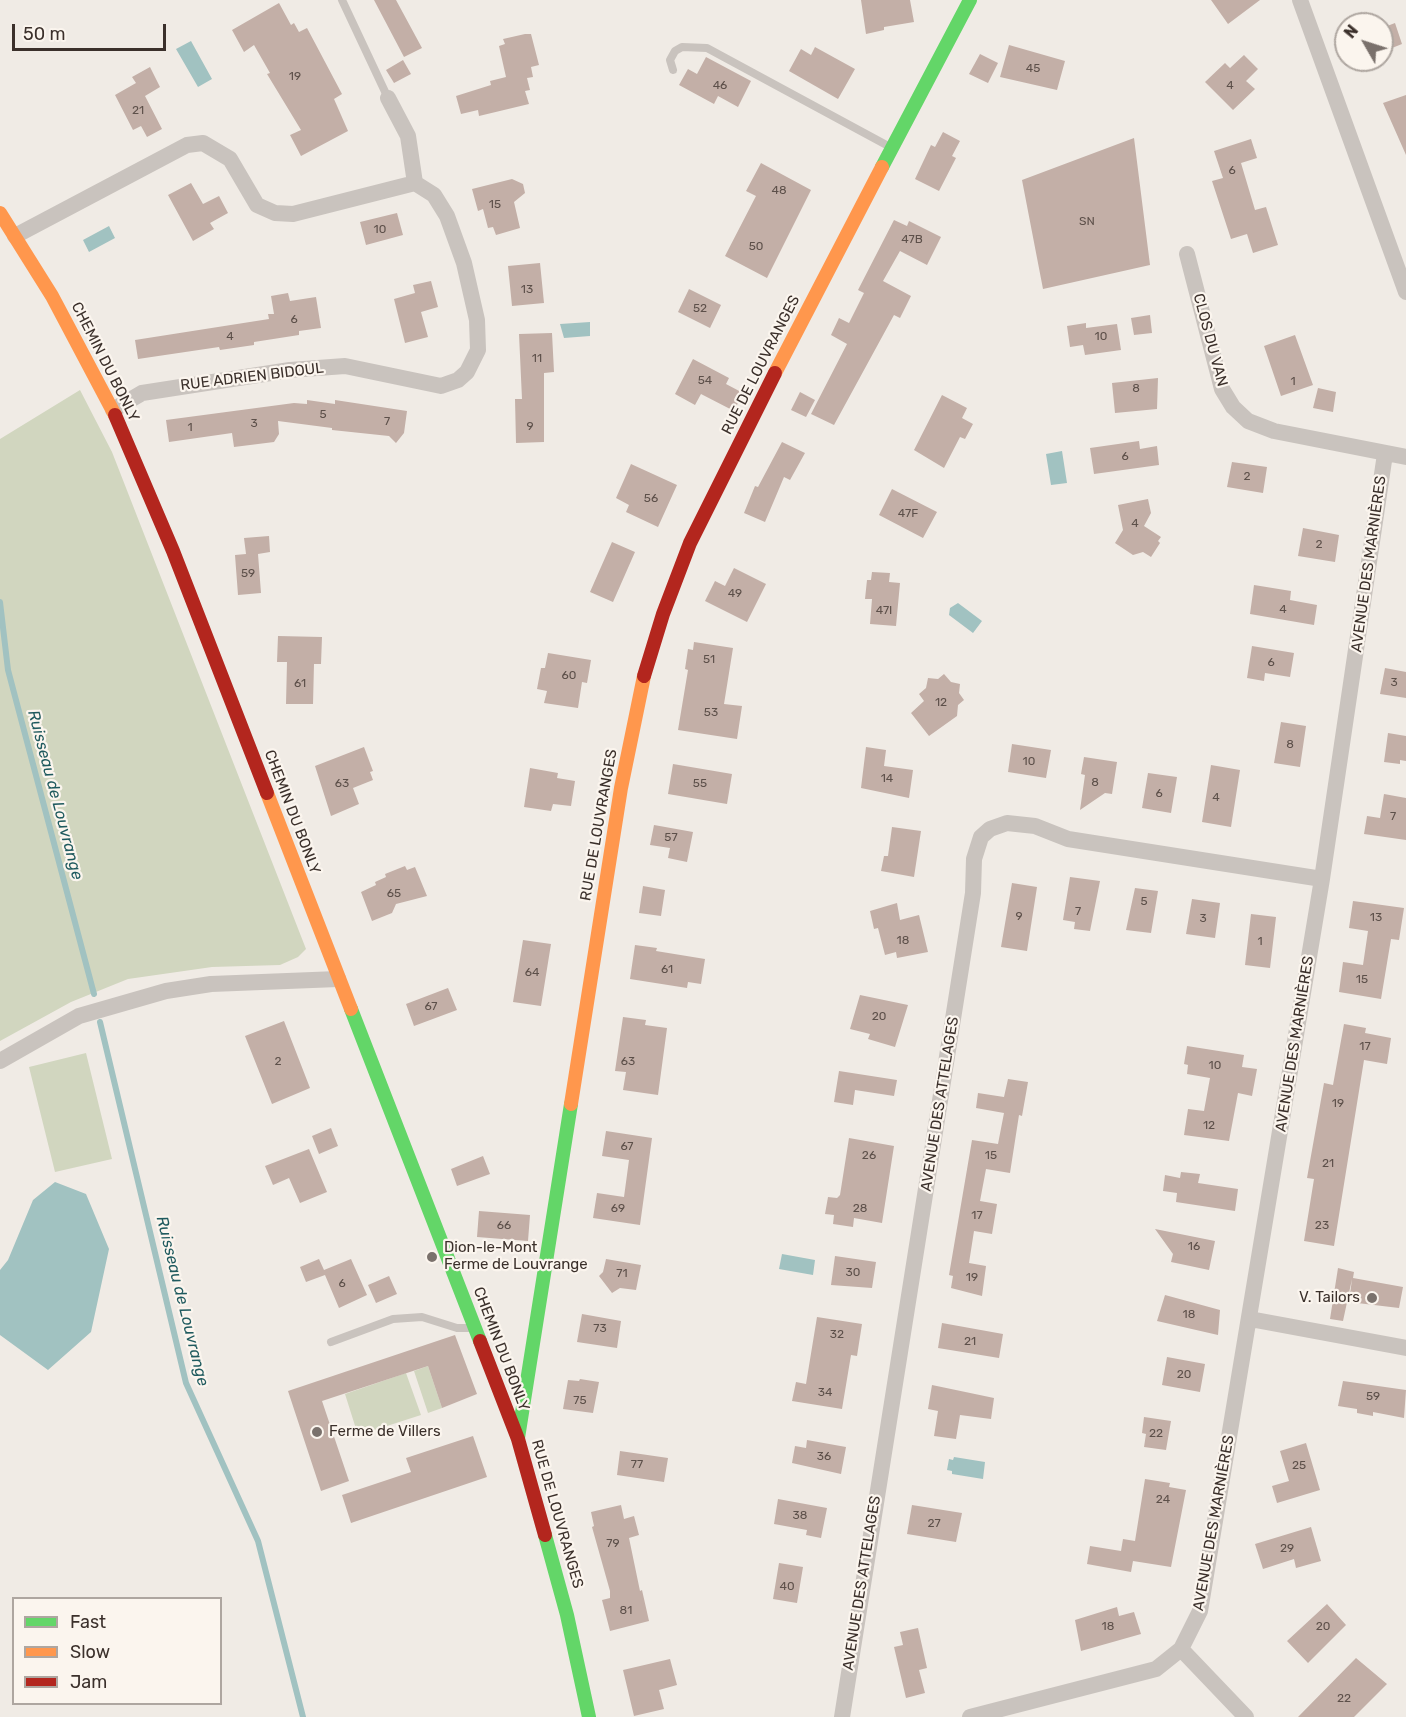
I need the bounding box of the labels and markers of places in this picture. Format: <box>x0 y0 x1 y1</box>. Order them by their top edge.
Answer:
place label: Dion-le-Mont Ferme de Louvrange <box>444 1239 588 1274</box>
marker: Dion-le-Mont Ferme de Louvrange <box>425 1250 439 1264</box>
place label: V. Tailors <box>1299 1289 1360 1307</box>
marker: V. Tailors <box>1365 1291 1379 1305</box>
place label: Ferme de Villers <box>329 1423 441 1441</box>
marker: Ferme de Villers <box>310 1425 324 1439</box>

